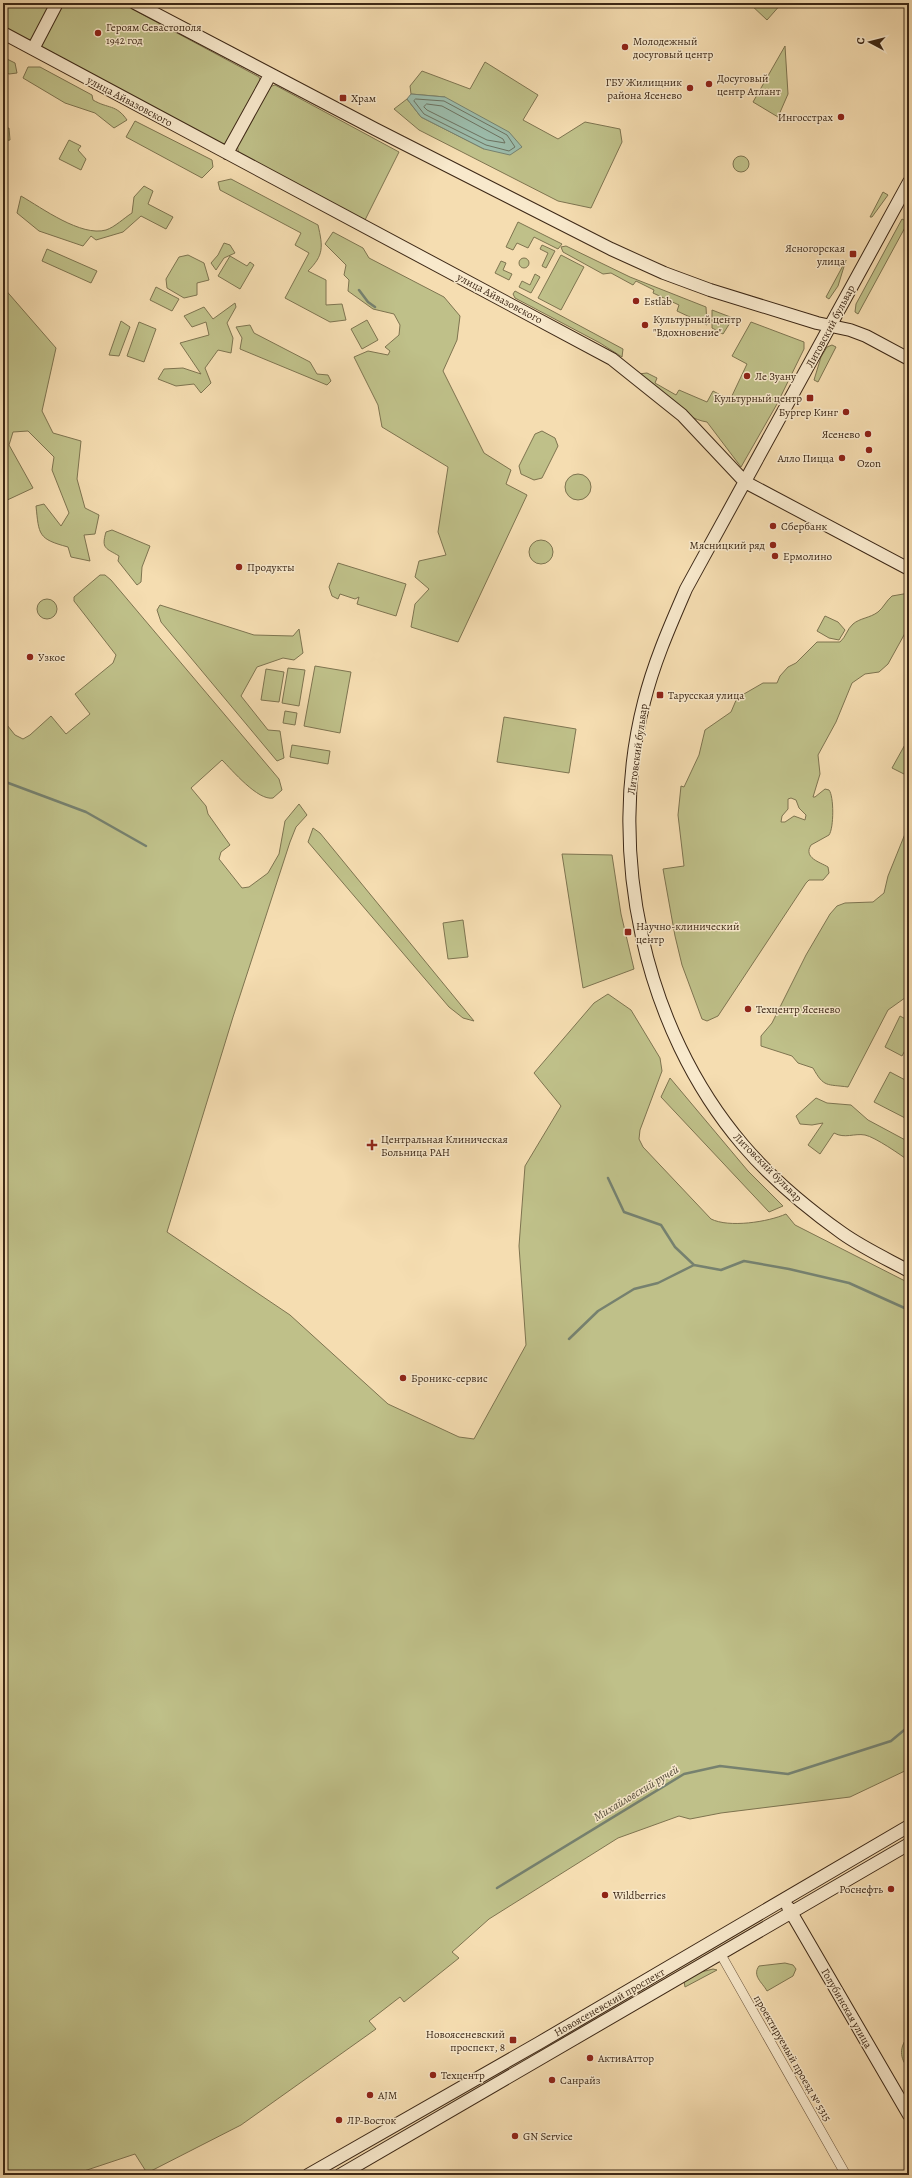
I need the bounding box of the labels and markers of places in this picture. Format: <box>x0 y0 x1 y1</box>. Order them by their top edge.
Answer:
place label: Героям Севастополя 1942 год <box>106 20 201 48</box>
marker: Героям Севастополя 1942 год <box>93 28 103 38</box>
place label: Молодежный досуговый центр <box>632 34 713 62</box>
marker: Молодежный досуговый центр <box>620 42 630 52</box>
place label: Досуговый центр Атлант <box>717 71 781 99</box>
place label: ГБУ Жилищник района Ясенево <box>605 75 682 103</box>
marker: Досуговый центр Атлант <box>704 79 714 89</box>
marker: ГБУ Жилищник района Ясенево <box>685 83 695 93</box>
place label: Храм <box>351 91 376 106</box>
marker: Храм <box>338 93 348 103</box>
place label: Ингосстрах <box>778 110 834 125</box>
marker: Ингосстрах <box>836 112 846 122</box>
place label: Ясногорская улица <box>785 241 846 269</box>
marker: Ясногорская улица <box>848 249 858 259</box>
place label: Estlab <box>644 294 672 309</box>
marker: Estlab <box>631 296 641 306</box>
place label: Культурный центр "Вдохновение" <box>653 312 741 340</box>
marker: Культурный центр "Вдохновение" <box>640 320 650 330</box>
place label: Ле Зуану <box>755 369 797 384</box>
marker: Ле Зуану <box>742 371 752 381</box>
place label: Культурный центр <box>714 391 802 406</box>
marker: Культурный центр <box>805 393 815 403</box>
place label: Бургер Кинг <box>779 405 838 420</box>
marker: Бургер Кинг <box>841 407 851 417</box>
place label: Ясенево <box>822 427 860 442</box>
marker: Ясенево <box>863 429 873 439</box>
marker: Ozon <box>864 445 874 455</box>
place label: Алло Пицца <box>776 451 835 466</box>
marker: Алло Пицца <box>837 453 847 463</box>
place label: Ozon <box>857 456 881 471</box>
place label: Сбербанк <box>781 519 828 534</box>
marker: Сбербанк <box>768 521 778 531</box>
place label: Мясницкий ряд <box>690 538 766 553</box>
marker: Мясницкий ряд <box>768 540 778 550</box>
place label: Ермолино <box>783 549 833 564</box>
marker: Ермолино <box>770 551 780 561</box>
place label: Продукты <box>247 560 294 575</box>
marker: Продукты <box>234 562 244 572</box>
place label: Узкое <box>38 650 65 665</box>
marker: Узкое <box>25 652 35 662</box>
place label: Тарусская улица <box>668 688 745 703</box>
marker: Тарусская улица <box>655 690 665 700</box>
place label: Научно-клинический центр <box>636 919 739 947</box>
marker: Научно-клинический центр <box>623 927 633 937</box>
place label: Техцентр Ясенево <box>756 1002 841 1017</box>
marker: Техцентр Ясенево <box>743 1004 753 1014</box>
place label: Центральная Клиническая Больница РАН <box>381 1132 508 1160</box>
marker: Центральная Клиническая Больница РАН <box>366 1139 378 1151</box>
place label: Броникс-сервис <box>411 1371 488 1386</box>
marker: Броникс-сервис <box>398 1373 408 1383</box>
place label: Роснефть <box>839 1882 883 1897</box>
marker: Роснефть <box>886 1884 896 1894</box>
place label: Wildberries <box>612 1888 666 1903</box>
marker: Wildberries <box>600 1890 610 1900</box>
place label: Новоясеневский проспект, 8 <box>426 2027 505 2055</box>
marker: Новоясеневский проспект, 8 <box>508 2035 518 2045</box>
place label: АктивАттор <box>597 2051 654 2066</box>
marker: АктивАттор <box>585 2053 595 2063</box>
place label: Техцентр <box>441 2068 485 2083</box>
marker: Техцентр <box>428 2070 438 2080</box>
place label: Санрайз <box>560 2073 601 2088</box>
marker: Санрайз <box>547 2075 557 2085</box>
place label: AJM <box>377 2088 397 2103</box>
marker: AJM <box>365 2090 375 2100</box>
place label: ЛР-Восток <box>347 2113 397 2128</box>
marker: ЛР-Восток <box>334 2115 344 2125</box>
place label: GN Service <box>523 2129 573 2144</box>
marker: GN Service <box>510 2131 520 2141</box>

